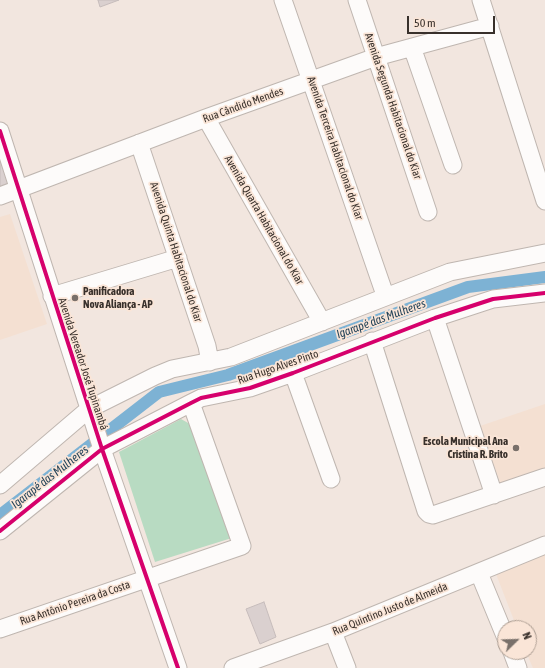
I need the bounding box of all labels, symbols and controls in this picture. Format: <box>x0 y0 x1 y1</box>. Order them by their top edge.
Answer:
scale bar <box>409 8 497 34</box>
text: 50 m <box>414 16 436 30</box>
street label: Avenida Segunda Habitacional do Kiar <box>362 31 424 181</box>
street label: Avenida Terceira Habitacional do Kiar <box>304 75 366 221</box>
street label: Rua Cândido Mendes <box>201 84 285 126</box>
street label: Avenida Quarta Habitacional do Kiar <box>222 153 306 287</box>
street label: Avenida Quinta Habitacional do Kiar <box>147 180 205 324</box>
place label: Panificadora Nova Aliança - AP <box>83 285 153 311</box>
marker: Panificadora Nova Aliança - AP <box>70 293 80 303</box>
street label: Avenida Vereador José Tupinambá <box>55 296 111 432</box>
water label: Igarapé das Mulheres <box>334 296 428 342</box>
street label: Rua Hugo Alves Pinto <box>236 347 320 387</box>
place label: Escola Municipal Ana Cristina R. Brito <box>423 435 508 461</box>
water label: Igarapé das Mulheres <box>9 442 91 512</box>
marker: Escola Municipal Ana Cristina R. Brito <box>511 443 521 453</box>
street label: Rua Antônio Pereira da Costa <box>18 578 132 628</box>
street label: Rua Quintino Justo de Almeida <box>331 580 449 638</box>
north arrow <box>497 620 537 660</box>
text: N <box>520 630 534 641</box>

